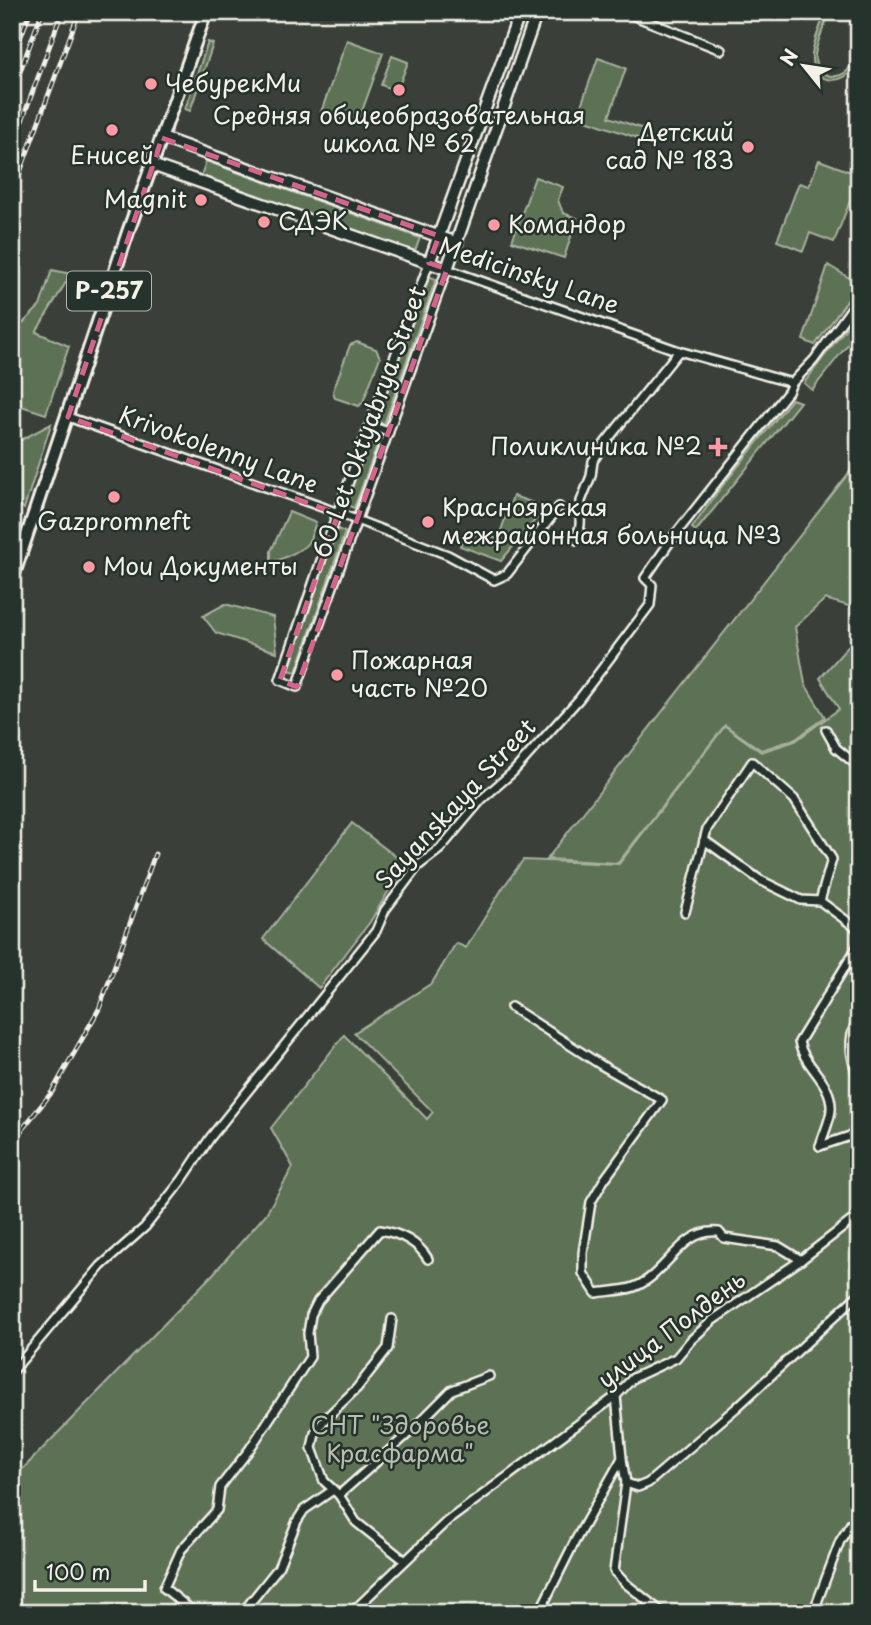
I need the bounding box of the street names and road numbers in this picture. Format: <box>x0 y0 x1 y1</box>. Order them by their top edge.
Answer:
street label: Medicinsky Lane <box>434 226 625 322</box>
road number: Р-257 <box>67 272 151 310</box>
street label: 60 Let Oktyabrya Street <box>302 280 434 562</box>
street label: Krivokolenny Lane <box>114 395 323 501</box>
street label: Sayanskaya Street <box>366 709 543 896</box>
street label: улица Полдень <box>589 1261 752 1396</box>

